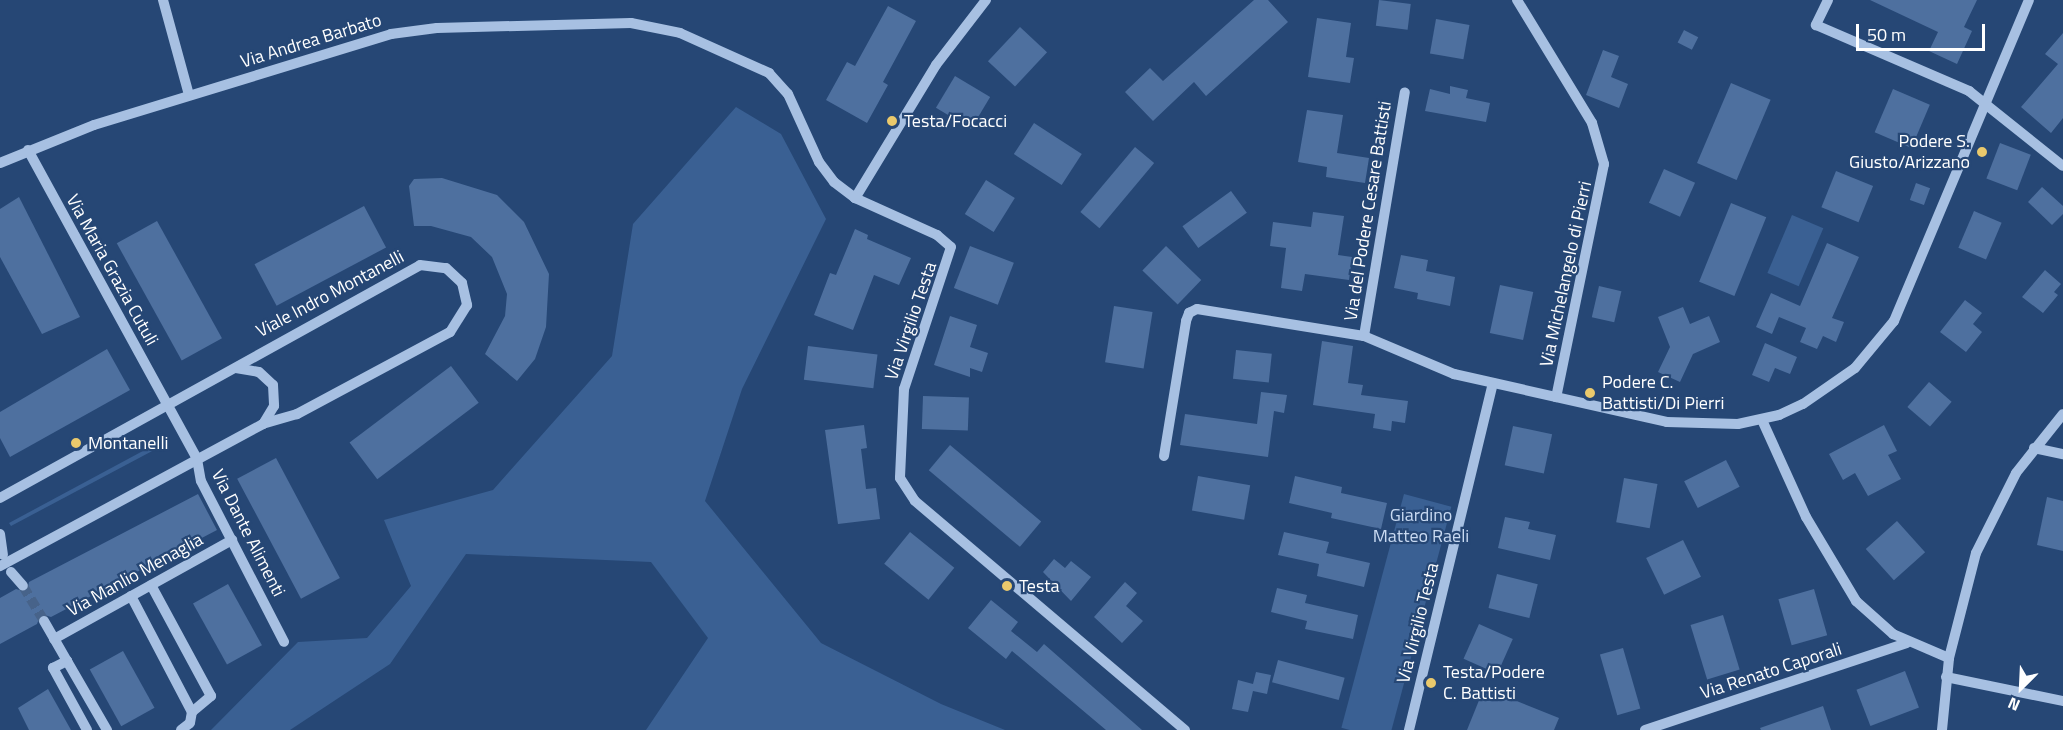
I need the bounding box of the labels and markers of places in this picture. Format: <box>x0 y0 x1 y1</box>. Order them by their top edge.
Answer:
place label: Testa/Focacci <box>904 110 1007 132</box>
marker: Testa/Focacci <box>885 114 899 128</box>
place label: Podere S. Giusto/Arizzano <box>1849 131 1970 174</box>
marker: Podere S. Giusto/Arizzano <box>1975 145 1989 159</box>
place label: Podere C. Battisti/Di Pierri <box>1602 372 1724 415</box>
marker: Podere C. Battisti/Di Pierri <box>1583 386 1597 400</box>
place label: Montanelli <box>88 432 168 454</box>
marker: Montanelli <box>69 436 83 450</box>
place label: Testa <box>1019 575 1060 597</box>
marker: Testa <box>1000 579 1014 593</box>
place label: Testa/Podere C. Battisti <box>1443 662 1545 704</box>
marker: Testa/Podere C. Battisti <box>1424 676 1438 690</box>

